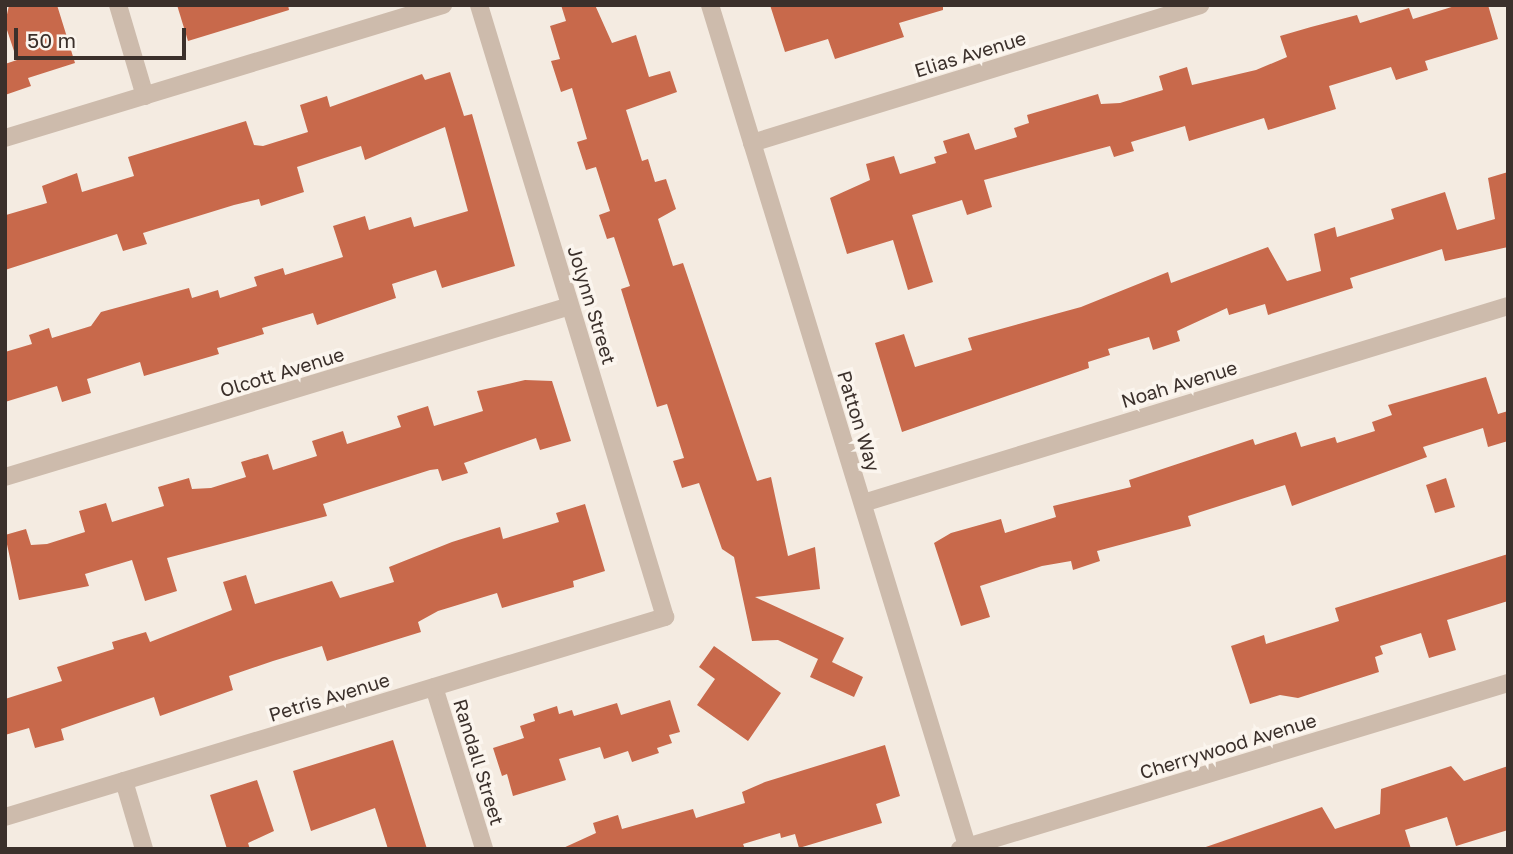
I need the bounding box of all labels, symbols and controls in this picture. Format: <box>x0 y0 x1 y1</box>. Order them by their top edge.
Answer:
scale bar <box>18 14 189 58</box>
street label: Elias Avenue <box>911 26 1029 82</box>
text: 50 m <box>27 27 76 53</box>
street label: Jolynn Street <box>563 243 621 367</box>
street label: Olcott Avenue <box>217 342 347 402</box>
street label: Noah Avenue <box>1118 356 1240 412</box>
street label: Patton Way <box>833 368 885 474</box>
street label: Petris Avenue <box>266 668 392 726</box>
street label: Randall Street <box>449 696 509 828</box>
street label: Cherrywood Avenue <box>1137 708 1319 784</box>

